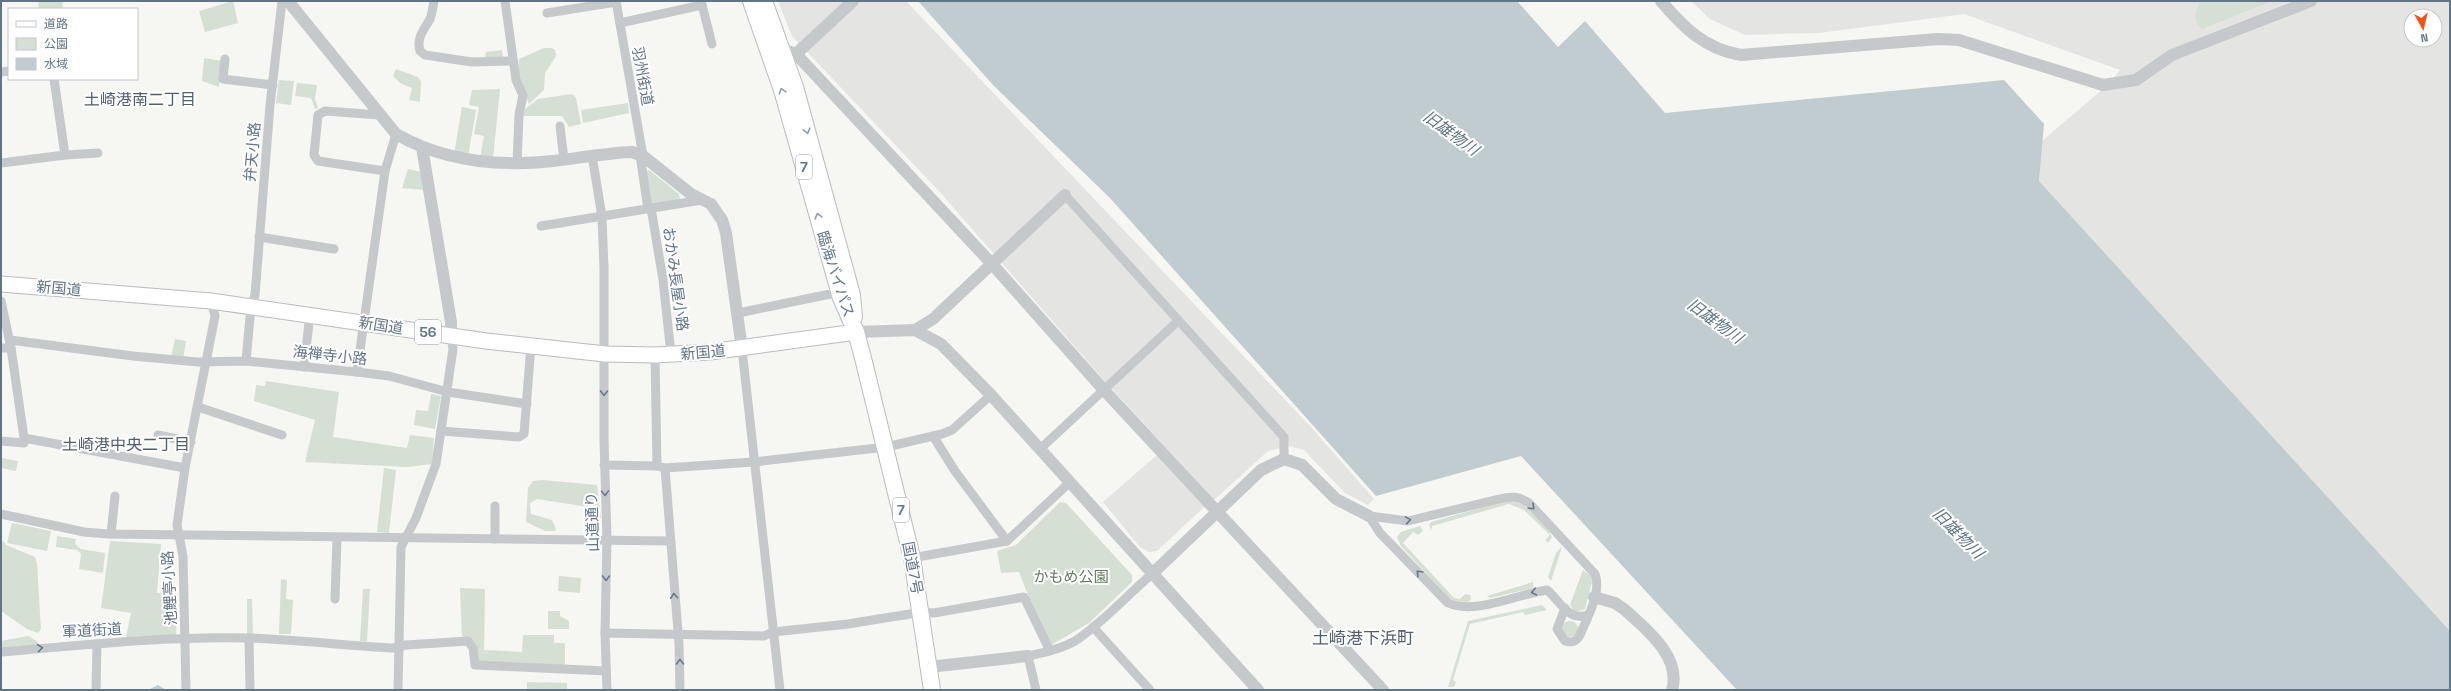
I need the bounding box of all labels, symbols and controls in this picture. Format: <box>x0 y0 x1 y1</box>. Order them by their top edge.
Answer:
legend <box>8 8 138 80</box>
north arrow <box>2403 8 2443 48</box>
text: 道路 <box>44 16 68 32</box>
text: N <box>2420 30 2429 45</box>
text: 公園 <box>44 36 68 52</box>
street label: 羽州街道 <box>628 45 658 107</box>
text: 水域 <box>44 56 68 72</box>
one-way arrow <box>778 87 787 94</box>
district label: 土崎港南二丁目 <box>84 89 196 110</box>
water label: 旧雄物川 <box>1419 106 1485 161</box>
street label: 弁天小路 <box>240 121 264 183</box>
one-way arrow <box>802 127 811 134</box>
road number: 7 <box>796 155 812 179</box>
one-way arrow <box>814 212 823 219</box>
street label: おかみ長屋小路 <box>659 226 693 332</box>
street label: 臨海バイパス <box>813 228 859 320</box>
street label: 新国道 <box>36 277 82 299</box>
water label: 旧雄物川 <box>1683 294 1749 349</box>
street label: 新国道 <box>357 312 405 338</box>
road number: 56 <box>415 320 441 344</box>
street label: 新国道 <box>680 341 726 363</box>
street label: 海禅寺小路 <box>292 342 368 368</box>
one-way arrow <box>600 390 608 396</box>
district label: 土崎港中央二丁目 <box>62 434 190 455</box>
one-way arrow <box>601 490 609 496</box>
street label: 山道通り <box>581 492 603 552</box>
road number: 7 <box>893 498 909 522</box>
one-way arrow <box>1527 502 1535 509</box>
water label: 旧雄物川 <box>1928 503 1989 564</box>
one-way arrow <box>1405 517 1411 525</box>
street label: 国道7号 <box>899 540 927 596</box>
street label: 池鯉亭小路 <box>158 550 180 626</box>
park label: かもめ公園 <box>1033 567 1109 586</box>
one-way arrow <box>1417 570 1424 578</box>
one-way arrow <box>602 575 610 581</box>
one-way arrow <box>1531 588 1537 596</box>
one-way arrow <box>670 593 679 599</box>
street label: 軍道街道 <box>62 619 122 641</box>
district label: 土崎港下浜町 <box>1312 627 1414 649</box>
one-way arrow <box>37 644 43 653</box>
one-way arrow <box>675 659 684 665</box>

